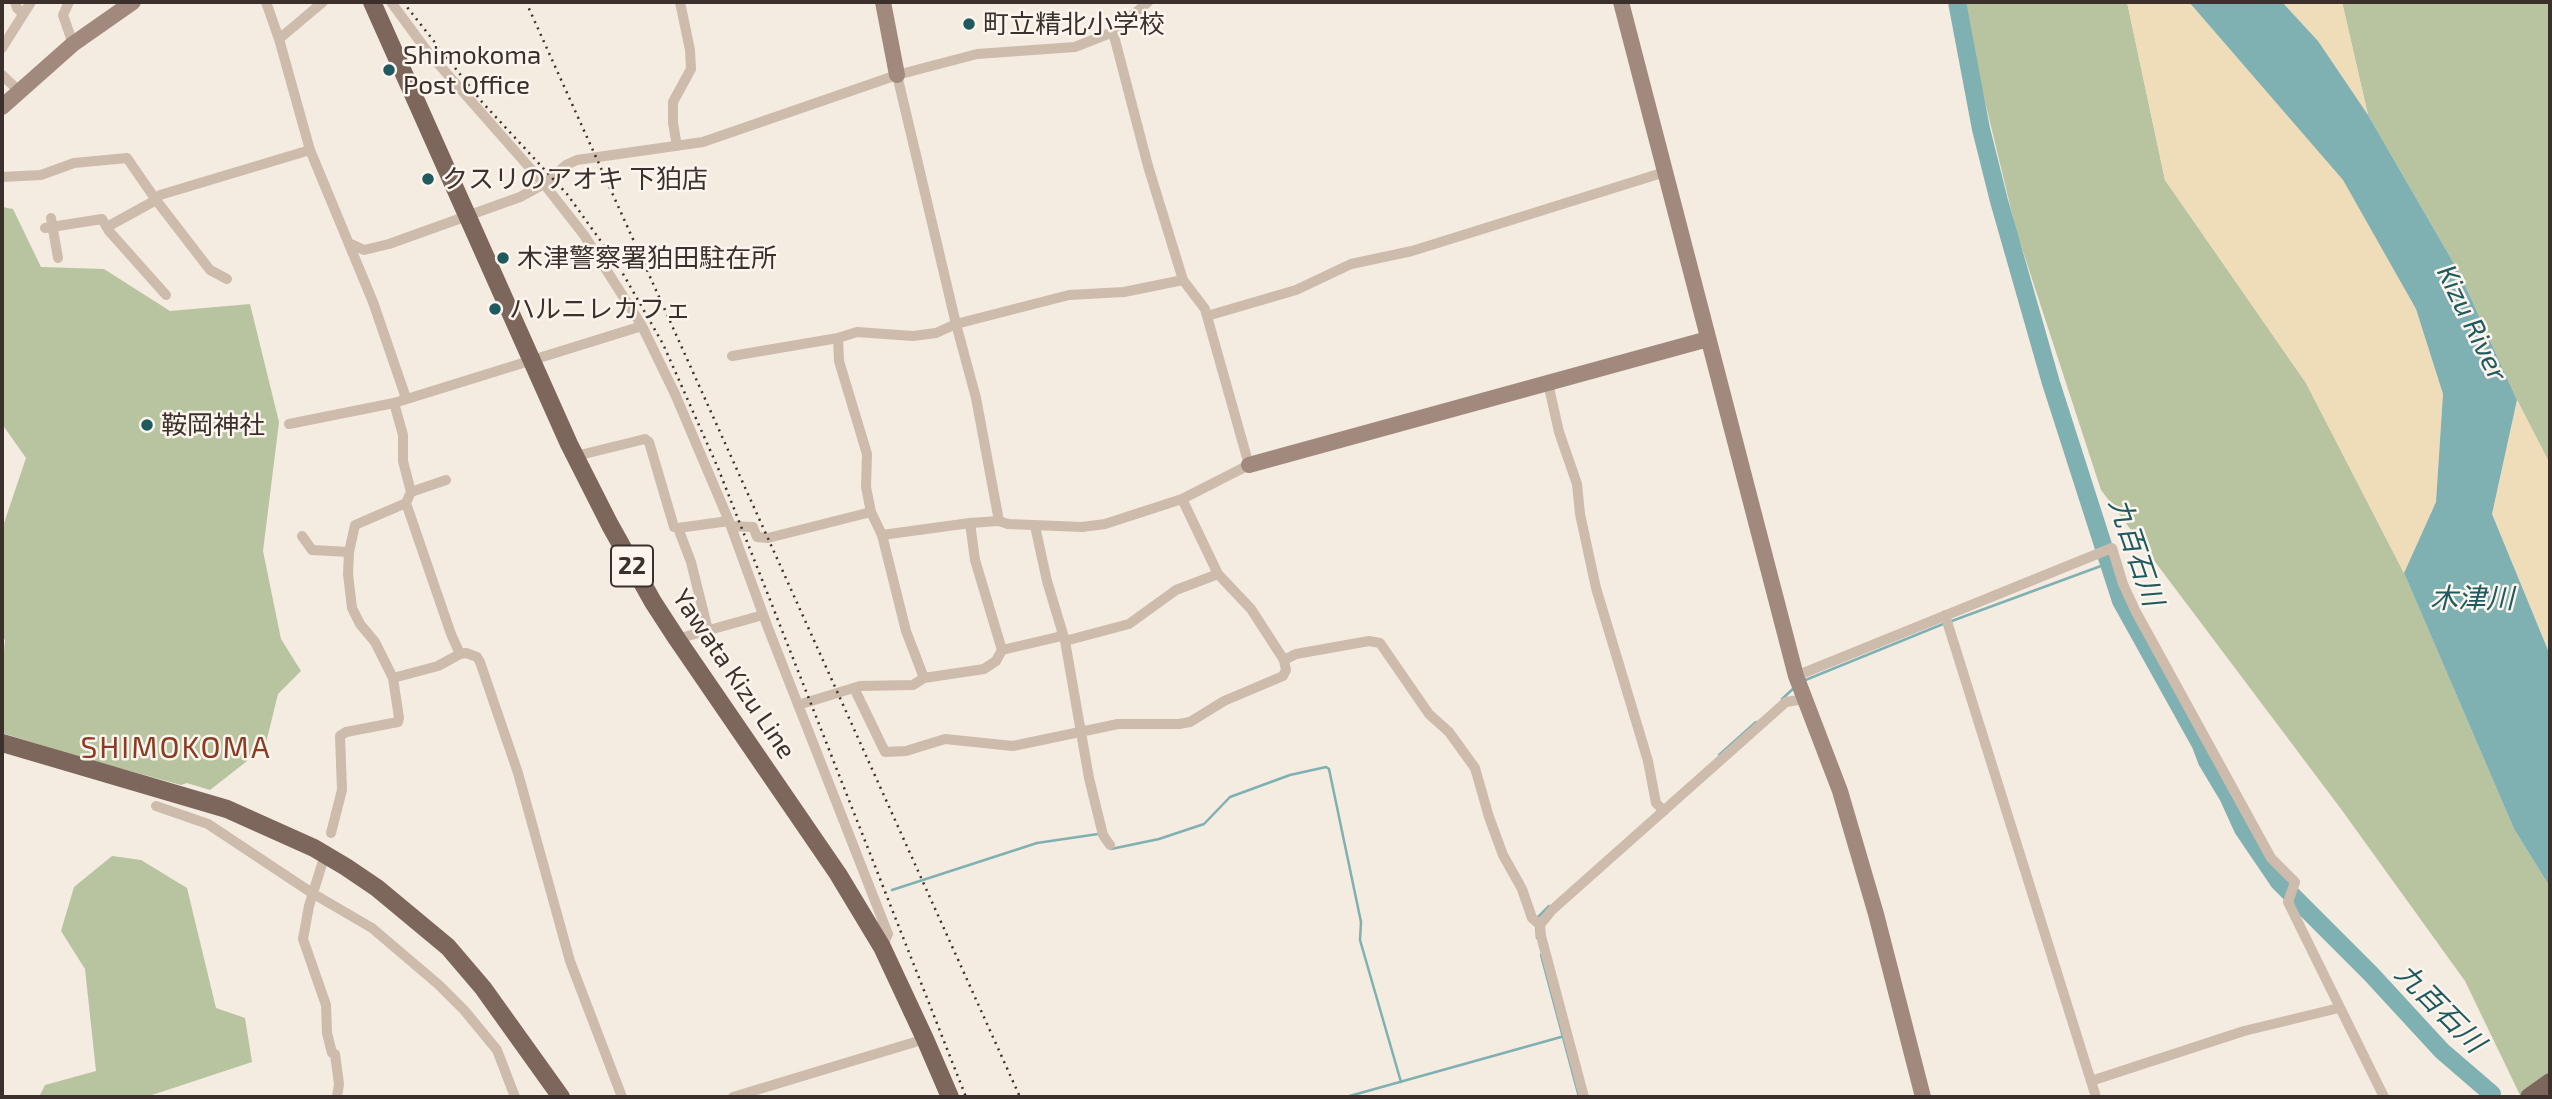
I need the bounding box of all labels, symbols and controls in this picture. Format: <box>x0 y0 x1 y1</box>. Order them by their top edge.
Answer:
place label: 町立精北小学校 <box>983 8 1165 40</box>
marker: 町立精北小学校 <box>961 16 977 32</box>
place label: Shimokoma Post Office <box>403 39 541 100</box>
marker: Shimokoma Post Office <box>381 62 397 78</box>
place label: クスリのアオキ 下狛店 <box>442 163 708 195</box>
marker: クスリのアオキ 下狛店 <box>420 171 436 187</box>
place label: 木津警察署狛田駐在所 <box>517 242 777 274</box>
marker: 木津警察署狛田駐在所 <box>495 250 511 266</box>
water label: Kizu River <box>2430 259 2514 387</box>
place label: ハルニレカフェ <box>509 293 691 325</box>
marker: ハルニレカフェ <box>487 301 503 317</box>
place label: 鞍岡神社 <box>161 409 265 441</box>
marker: 鞍岡神社 <box>139 417 155 433</box>
water label: 九百石川 <box>2102 494 2170 610</box>
road number: 22 <box>611 546 653 586</box>
water label: 木津川 <box>2430 582 2514 616</box>
street label: Yawata Kizu Line <box>666 583 802 765</box>
district label: SHIMOKOMA <box>82 730 270 766</box>
water label: 九百石川 <box>2389 957 2491 1059</box>

